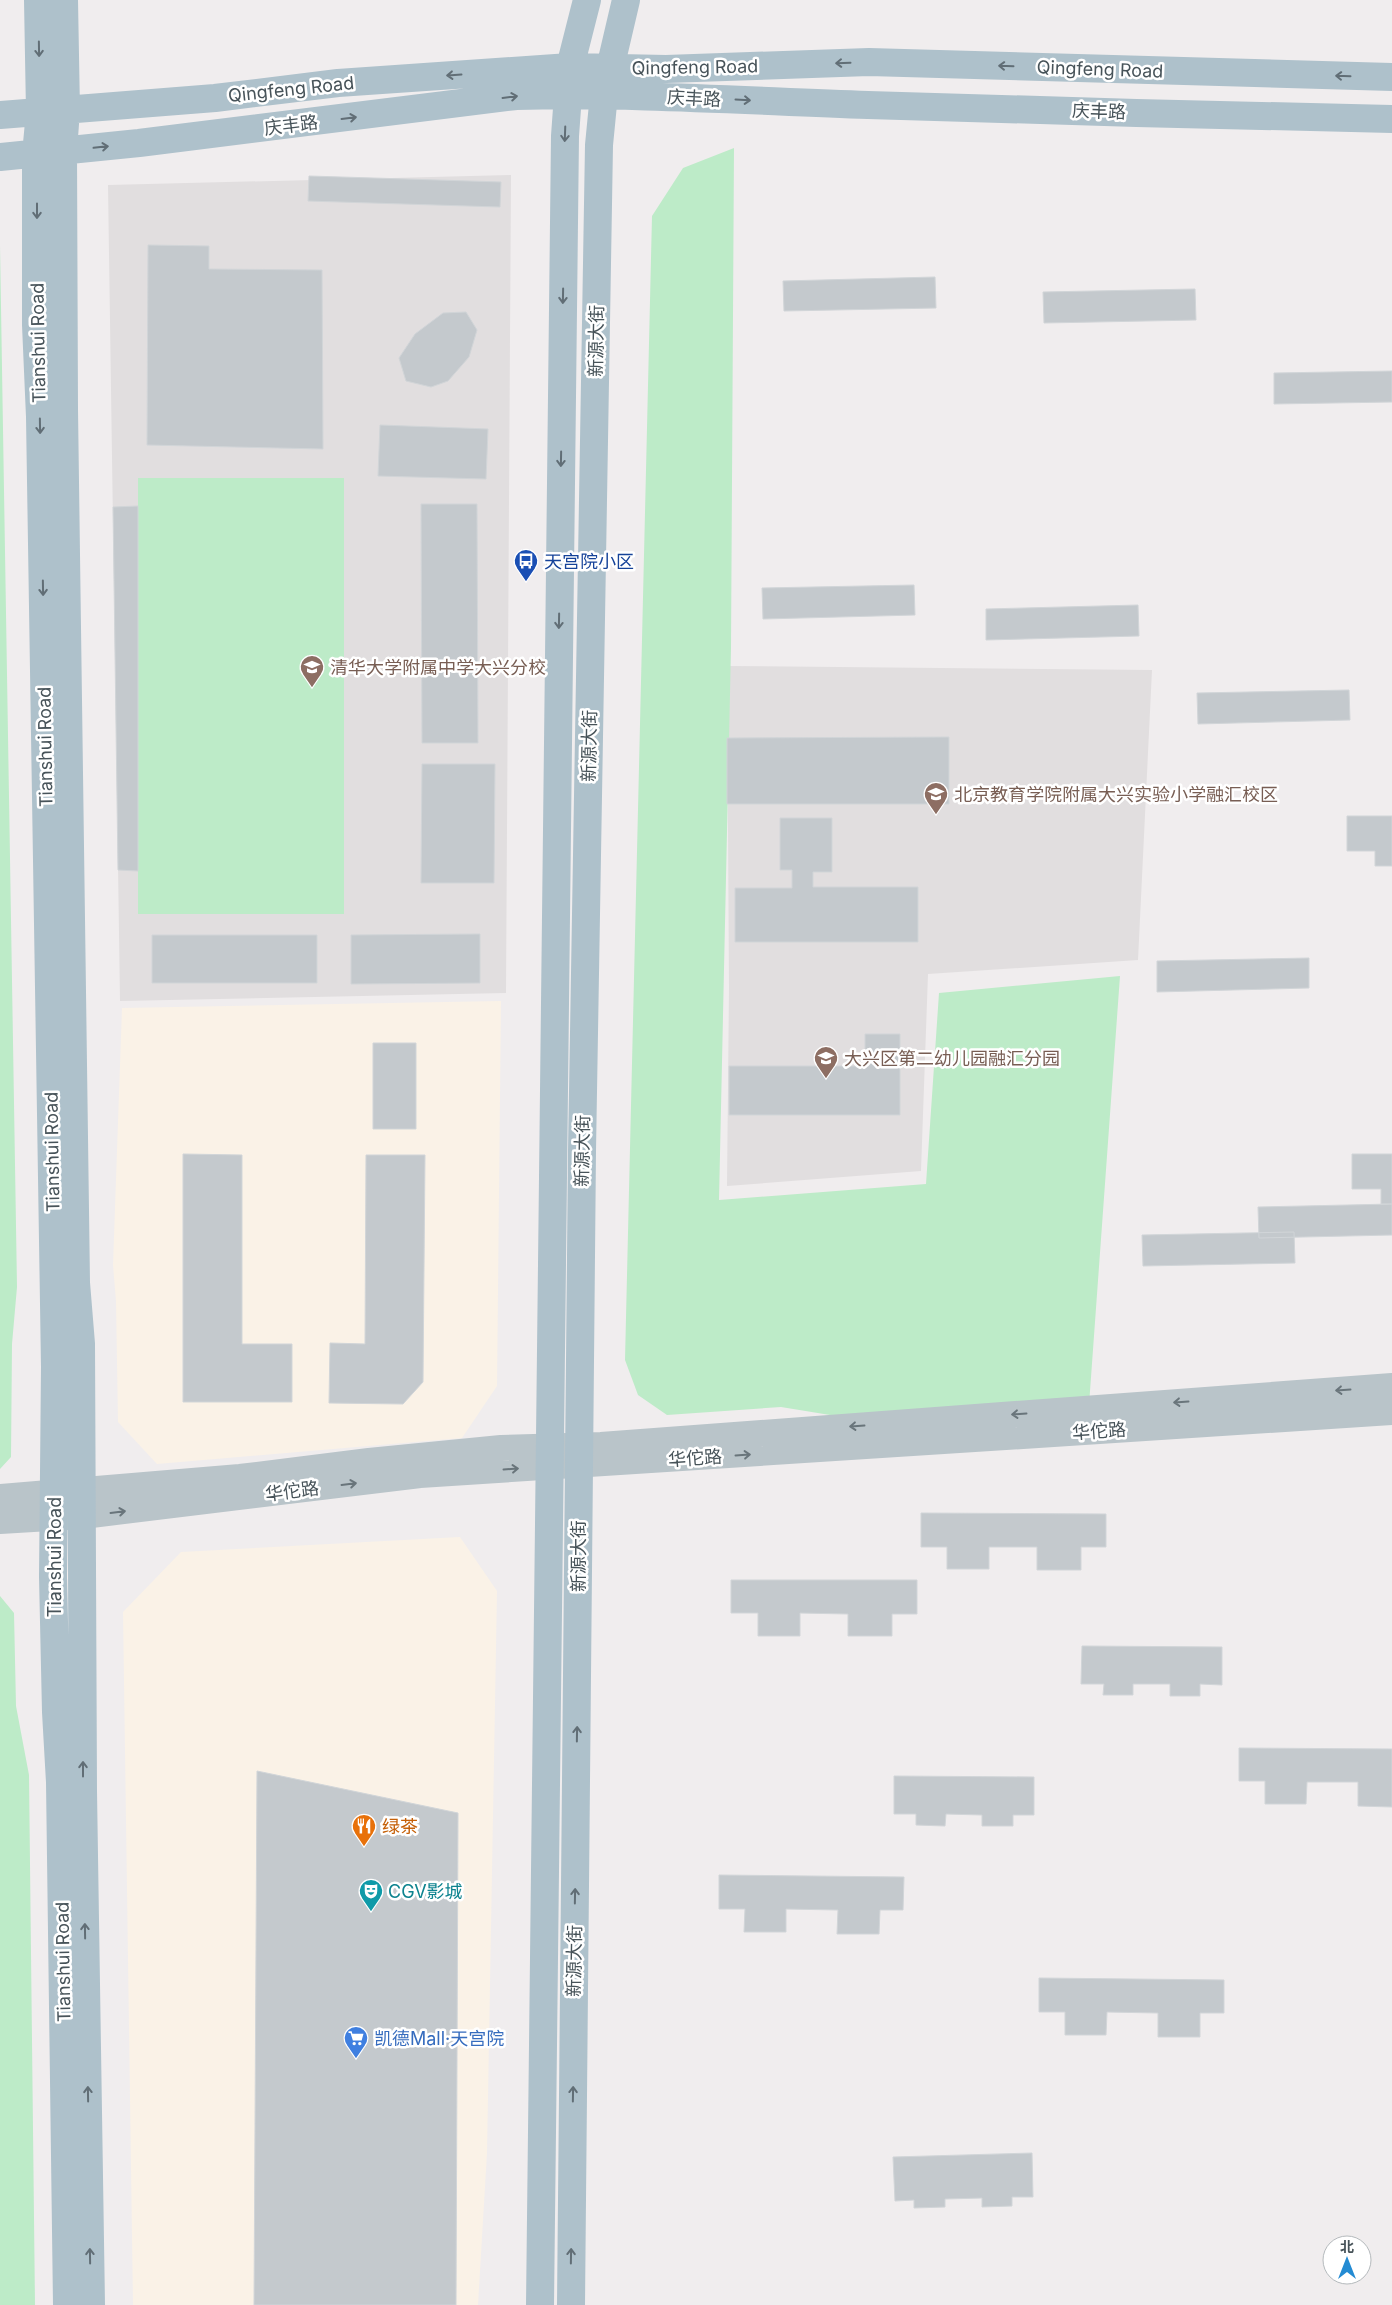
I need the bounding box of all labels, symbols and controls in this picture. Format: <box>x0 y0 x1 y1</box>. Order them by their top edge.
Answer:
one-way arrow <box>34 40 43 56</box>
street label: Qingfeng Road <box>632 55 758 79</box>
street label: Qingfeng Road <box>1036 56 1164 82</box>
one-way arrow <box>836 58 852 67</box>
one-way arrow <box>998 61 1014 70</box>
one-way arrow <box>446 71 462 80</box>
one-way arrow <box>1336 71 1352 80</box>
street label: Qingfeng Road <box>227 72 355 106</box>
street label: 庆丰路 <box>666 86 722 110</box>
one-way arrow <box>502 92 518 102</box>
one-way arrow <box>734 95 750 104</box>
street label: 庆丰路 <box>1072 100 1126 122</box>
street label: 庆丰路 <box>263 111 319 139</box>
one-way arrow <box>341 113 357 123</box>
one-way arrow <box>560 125 569 141</box>
one-way arrow <box>92 142 108 152</box>
one-way arrow <box>32 202 42 219</box>
street label: Tianshui Road <box>26 283 50 403</box>
one-way arrow <box>558 288 568 304</box>
street label: 新源大街 <box>585 305 607 377</box>
one-way arrow <box>35 418 45 434</box>
one-way arrow <box>556 450 566 466</box>
bus stop icon: 天宫院小区 <box>513 548 539 582</box>
place label: 天宫院小区 <box>544 551 634 572</box>
one-way arrow <box>38 580 48 596</box>
one-way arrow <box>554 612 564 629</box>
school or university icon: 清华大学附属中学大兴分校 <box>299 654 325 688</box>
place label: 清华大学附属中学大兴分校 <box>330 657 546 678</box>
street label: Tianshui Road <box>33 687 57 807</box>
street label: 新源大街 <box>578 710 600 782</box>
school or university icon: 北京教育学院附属大兴实验小学融汇校区 <box>923 781 949 815</box>
place label: 北京教育学院附属大兴实验小学融汇校区 <box>954 784 1278 805</box>
school or university icon: 大兴区第二幼儿园融汇分园 <box>813 1045 839 1079</box>
place label: 大兴区第二幼儿园融汇分园 <box>844 1048 1060 1069</box>
street label: Tianshui Road <box>40 1092 64 1212</box>
street label: 新源大街 <box>571 1115 593 1187</box>
one-way arrow <box>1336 1385 1352 1395</box>
one-way arrow <box>1174 1397 1190 1407</box>
one-way arrow <box>1012 1409 1028 1418</box>
street label: 华佗路 <box>1071 1419 1127 1443</box>
one-way arrow <box>849 1421 865 1430</box>
street label: 华佗路 <box>667 1446 723 1470</box>
one-way arrow <box>735 1450 751 1459</box>
one-way arrow <box>503 1465 519 1474</box>
street label: 华佗路 <box>264 1477 320 1505</box>
one-way arrow <box>341 1479 357 1489</box>
street label: Tianshui Road <box>44 1497 65 1617</box>
one-way arrow <box>110 1507 126 1517</box>
street label: 新源大街 <box>568 1520 589 1592</box>
one-way arrow <box>572 1726 582 1742</box>
one-way arrow <box>78 1761 88 1778</box>
restaurant icon: 绿茶 <box>351 1813 377 1847</box>
place label: 绿茶 <box>382 1816 418 1837</box>
theatre icon: CGV影城 <box>358 1878 384 1912</box>
place label: CGV影城 <box>388 1881 463 1902</box>
one-way arrow <box>570 1889 580 1905</box>
street label: Tianshui Road <box>51 1902 75 2022</box>
one-way arrow <box>80 1924 90 1940</box>
street label: 新源大街 <box>563 1925 585 1997</box>
supermarket icon: 凯德Mall·天宫院 <box>343 2025 369 2059</box>
place label: 凯德Mall·天宫院 <box>374 2028 504 2049</box>
one-way arrow <box>83 2086 93 2102</box>
one-way arrow <box>568 2086 578 2102</box>
north arrow <box>1322 2235 1372 2285</box>
text: 北 <box>1340 2238 1354 2255</box>
one-way arrow <box>85 2249 95 2265</box>
one-way arrow <box>566 2249 576 2265</box>

